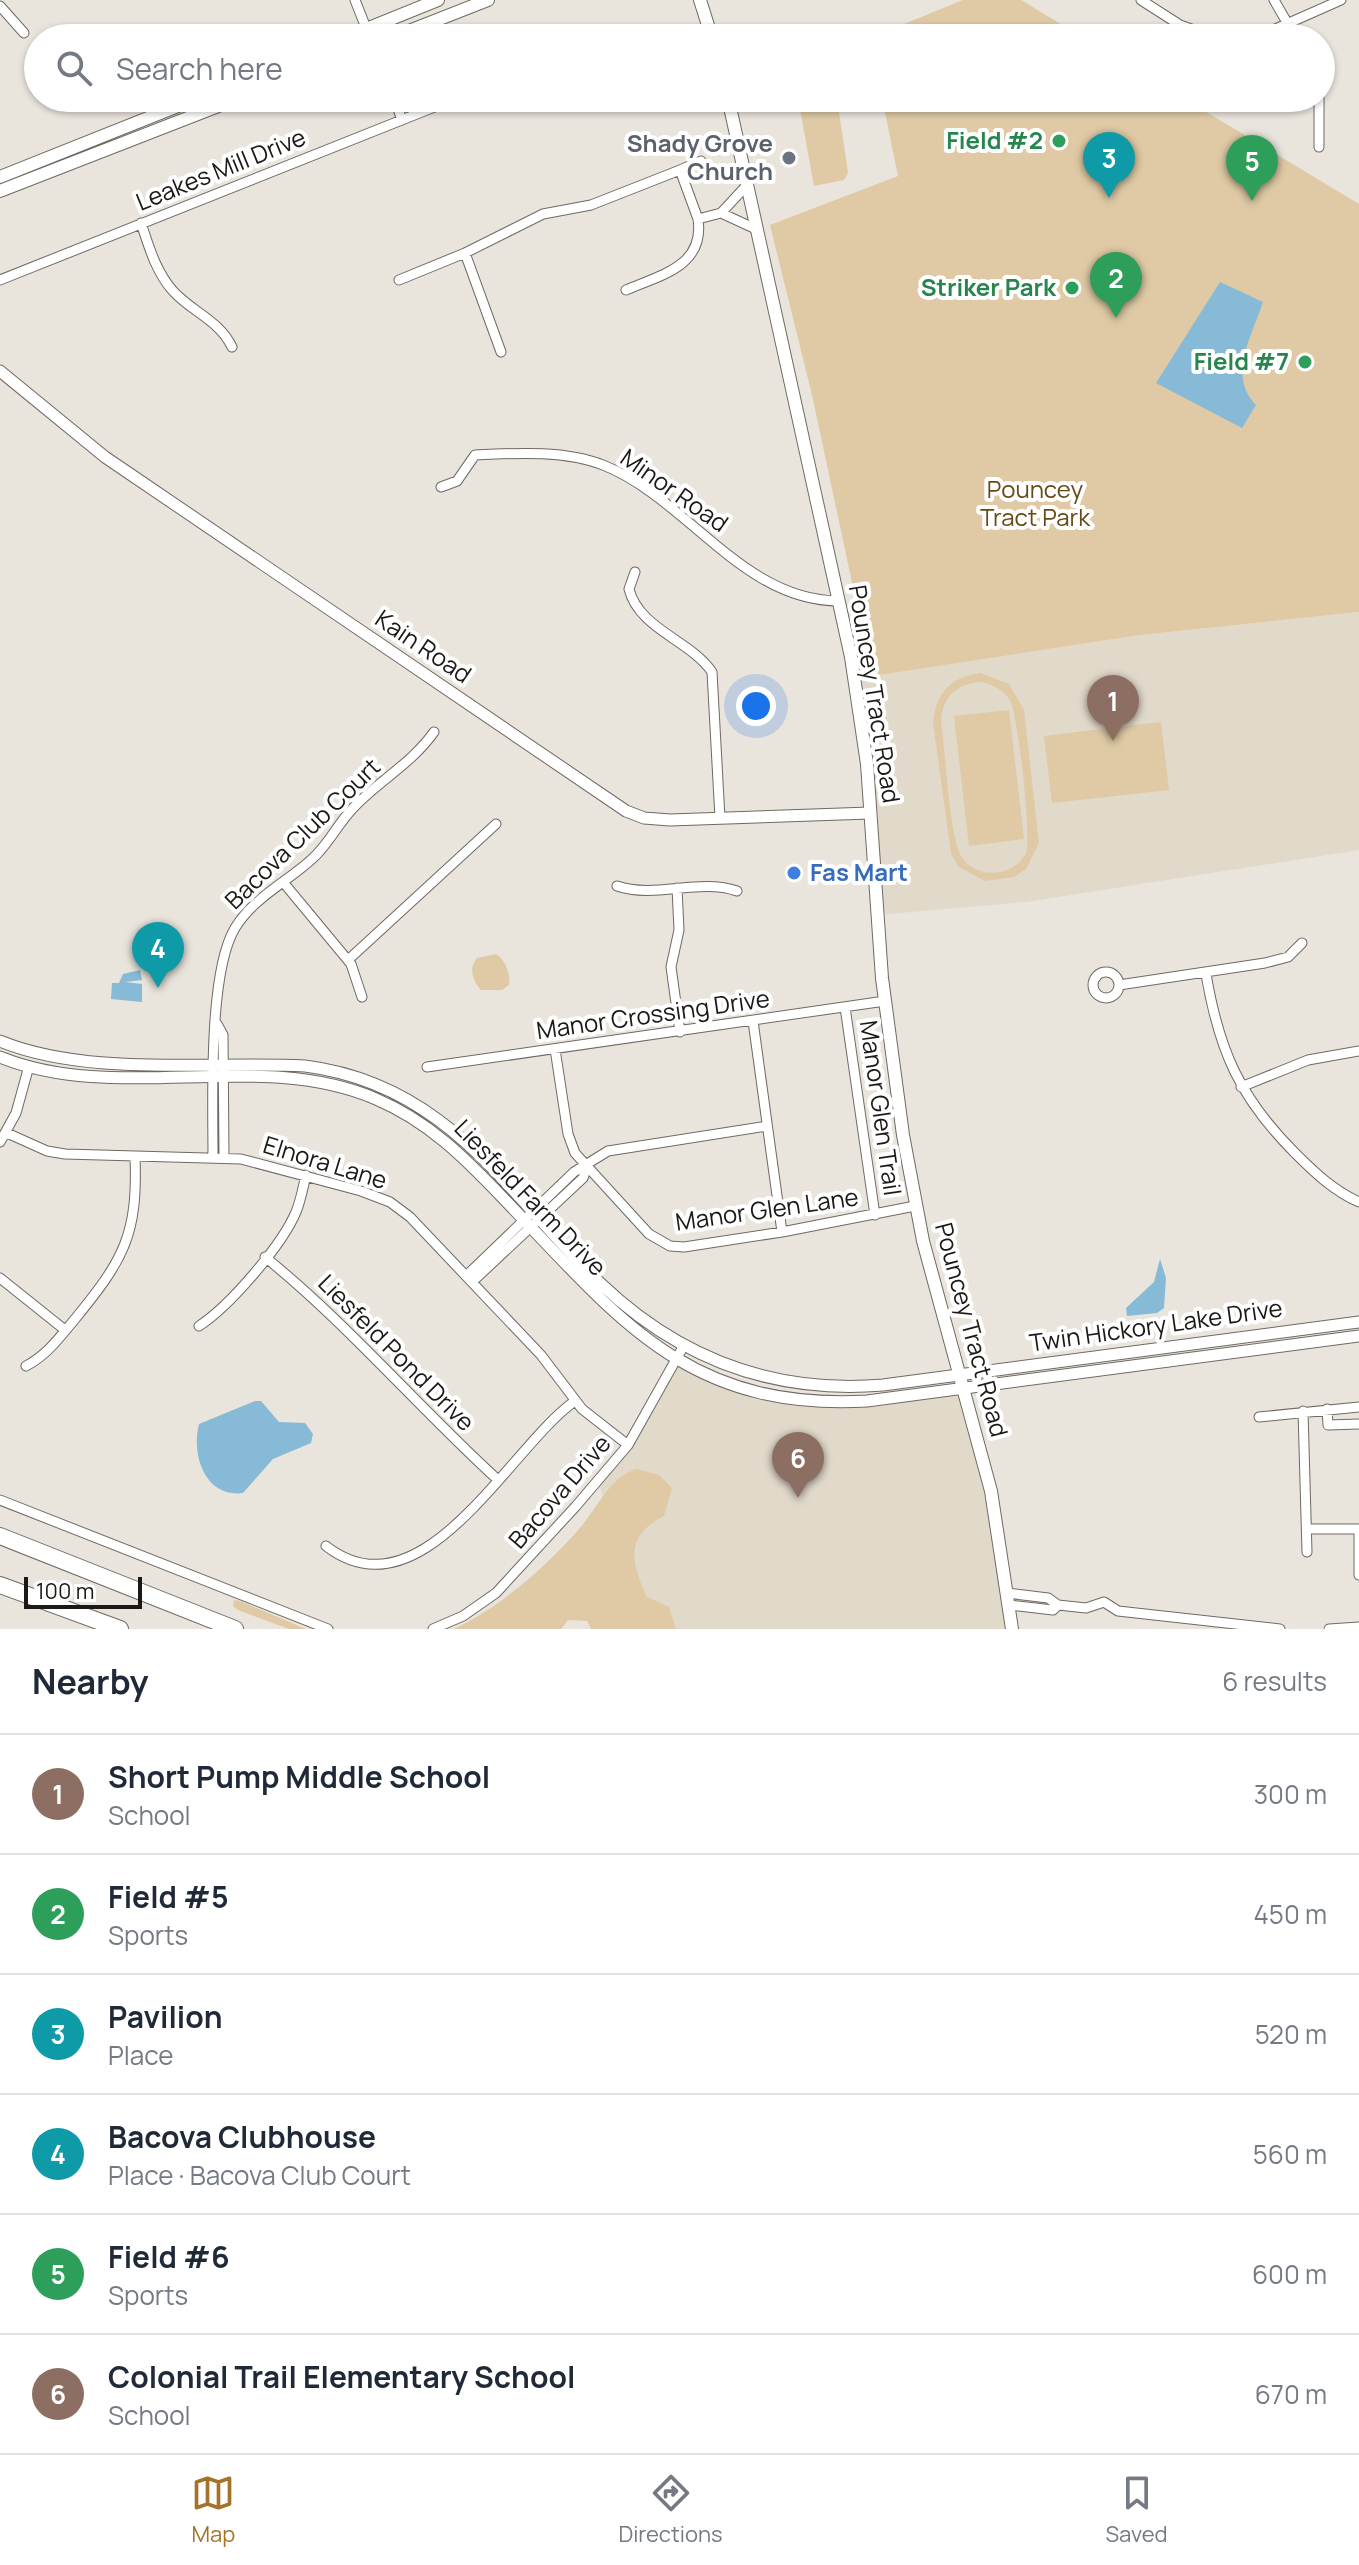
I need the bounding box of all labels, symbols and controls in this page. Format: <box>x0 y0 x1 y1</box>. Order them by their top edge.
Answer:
search box <box>24 24 1335 112</box>
icon: search <box>52 46 96 90</box>
text: Search here <box>116 48 283 89</box>
street label: Leakes Mill Drive <box>131 120 310 218</box>
place label: Field #2 <box>946 123 1043 156</box>
place label: Shady Grove Church <box>627 126 773 187</box>
marker: Field #2 <box>1050 132 1068 150</box>
pin: 3 <box>1083 132 1135 198</box>
pin: 5 <box>1226 135 1278 201</box>
marker: Shady Grove Church <box>780 149 798 167</box>
pin: 2 <box>1090 252 1142 318</box>
place label: Striker Park <box>921 270 1057 303</box>
marker: Striker Park <box>1063 279 1081 297</box>
place label: Field #7 <box>1194 344 1289 377</box>
marker: Field #7 <box>1296 353 1314 371</box>
street label: Minor Road <box>614 441 735 539</box>
park label: Pouncey Tract Park <box>980 472 1091 533</box>
street label: Pouncey Tract Road <box>842 582 909 805</box>
street label: Kain Road <box>369 602 478 690</box>
pin: 1 <box>1087 675 1139 741</box>
your location <box>736 686 776 726</box>
street label: Bacova Club Court <box>217 750 387 916</box>
place label: Fas Mart <box>810 855 908 888</box>
marker: Fas Mart <box>785 864 803 882</box>
pin: 4 <box>132 922 184 988</box>
street label: Manor Crossing Drive <box>534 981 772 1046</box>
street label: Manor Glen Trail <box>853 1018 910 1197</box>
street label: Liesfeld Farm Drive <box>448 1111 615 1283</box>
street label: Elnora Lane <box>260 1127 391 1196</box>
street label: Manor Glen Lane <box>673 1179 860 1238</box>
street label: Pouncey Tract Road <box>928 1219 1017 1440</box>
street label: Liesfeld Pond Drive <box>311 1266 483 1438</box>
street label: Twin Hickory Lake Drive <box>1027 1290 1284 1359</box>
street label: Bacova Drive <box>500 1427 617 1555</box>
pin: 6 <box>772 1432 824 1498</box>
scale bar <box>24 1573 142 1609</box>
text: 100 m <box>36 1576 94 1606</box>
text: Nearby <box>32 1658 148 1704</box>
text: 6 results <box>1222 1663 1327 1699</box>
text: Short Pump Middle School <box>108 1756 490 1797</box>
text: 1 <box>52 1776 64 1812</box>
text: 300 m <box>1254 1776 1327 1812</box>
text: School <box>108 1797 191 1833</box>
text: Field #5 <box>108 1876 229 1917</box>
text: 2 <box>50 1896 66 1932</box>
text: 450 m <box>1254 1896 1327 1932</box>
text: Sports <box>108 1917 188 1953</box>
text: Pavilion <box>108 1996 223 2037</box>
text: 3 <box>50 2016 66 2052</box>
text: 520 m <box>1255 2016 1327 2052</box>
text: Place <box>108 2037 173 2073</box>
text: Bacova Clubhouse <box>108 2116 376 2157</box>
text: 4 <box>50 2136 66 2172</box>
text: 560 m <box>1253 2136 1327 2172</box>
text: Place · Bacova Club Court <box>108 2157 411 2193</box>
text: Field #6 <box>108 2236 230 2277</box>
text: 5 <box>50 2256 66 2292</box>
text: 600 m <box>1252 2256 1327 2292</box>
text: Sports <box>108 2277 188 2313</box>
text: Colonial Trail Elementary School <box>108 2356 575 2397</box>
text: 6 <box>50 2376 66 2412</box>
text: 670 m <box>1255 2376 1327 2412</box>
text: School <box>108 2397 191 2433</box>
tab: Map <box>191 2471 235 2549</box>
tab: Directions <box>618 2471 723 2549</box>
tab: Saved <box>1106 2471 1168 2549</box>

